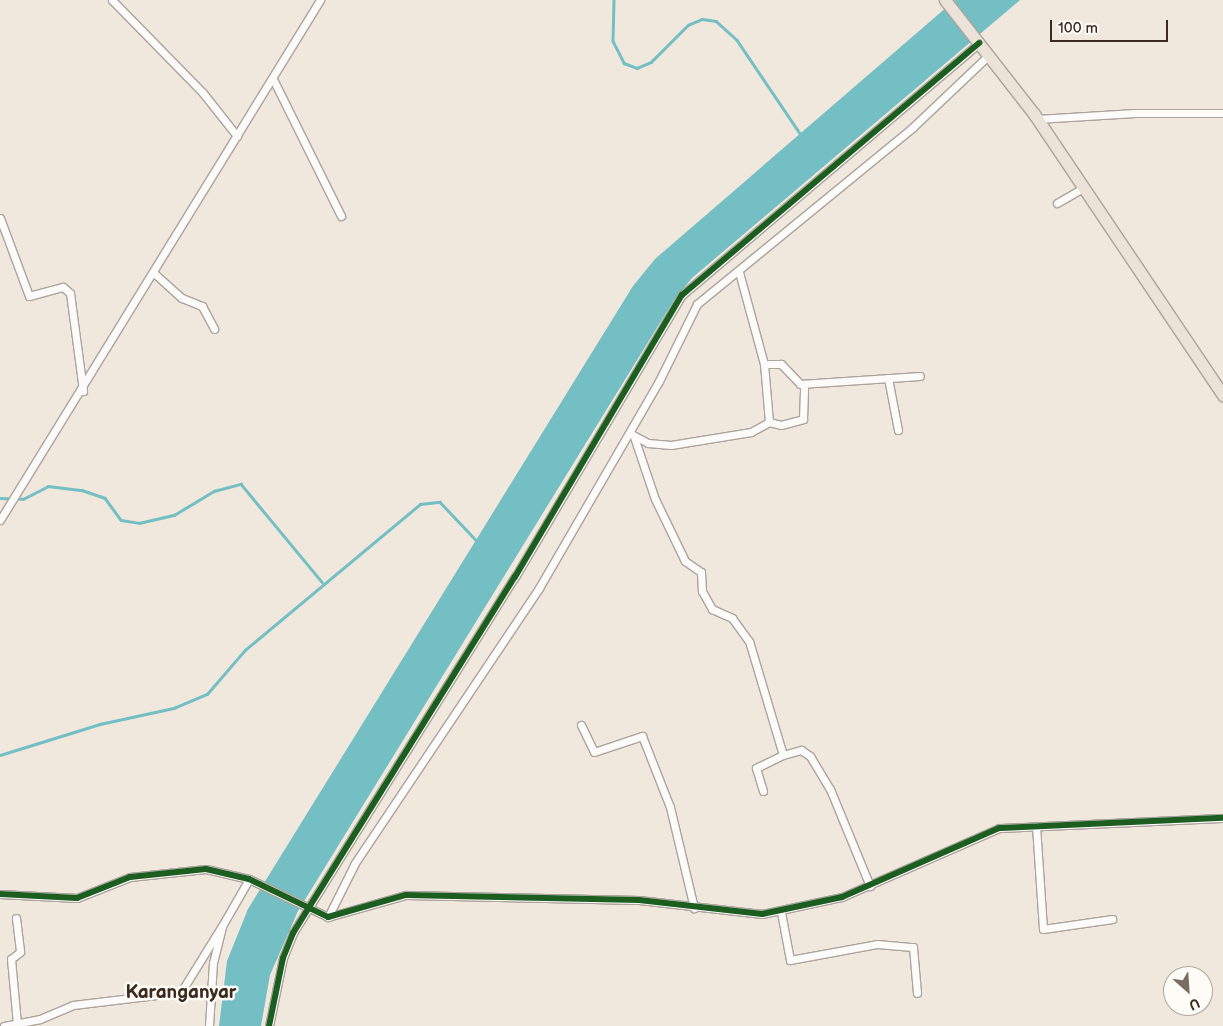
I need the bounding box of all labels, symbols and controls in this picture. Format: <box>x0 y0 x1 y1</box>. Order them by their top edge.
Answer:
scale bar <box>1053 10 1170 42</box>
text: 100 m <box>1058 19 1098 38</box>
north arrow <box>1163 966 1213 1016</box>
district label: Karanganyar <box>126 982 236 1004</box>
text: U <box>1186 994 1203 1014</box>

